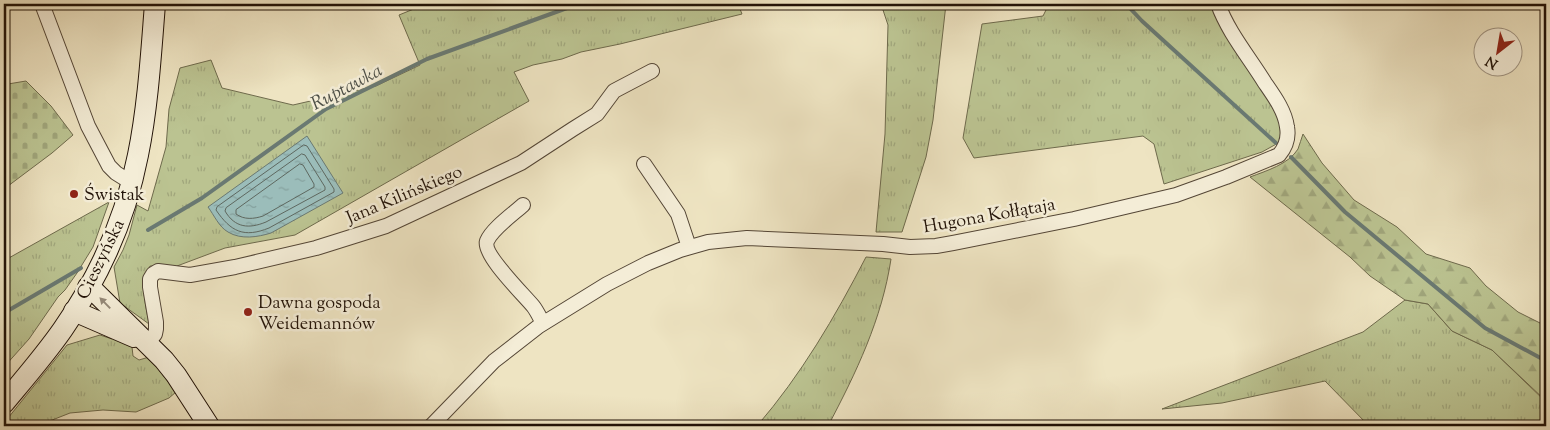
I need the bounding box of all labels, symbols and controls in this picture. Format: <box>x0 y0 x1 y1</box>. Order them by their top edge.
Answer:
north arrow <box>1472 28 1522 78</box>
text: N <box>1482 50 1502 73</box>
water label: Ruptawka <box>307 58 388 118</box>
street label: Jana Kilińskiego <box>342 160 467 232</box>
place label: Świstak <box>84 182 145 209</box>
marker: Świstak <box>68 188 80 200</box>
street label: Hugona Kołłątaja <box>921 193 1057 241</box>
street label: Cieszyńska <box>71 215 132 304</box>
place label: Dawna gospoda Weidemannów <box>258 291 380 338</box>
one-way arrow <box>100 297 112 309</box>
marker: Dawna gospoda Weidemannów <box>242 306 254 318</box>

